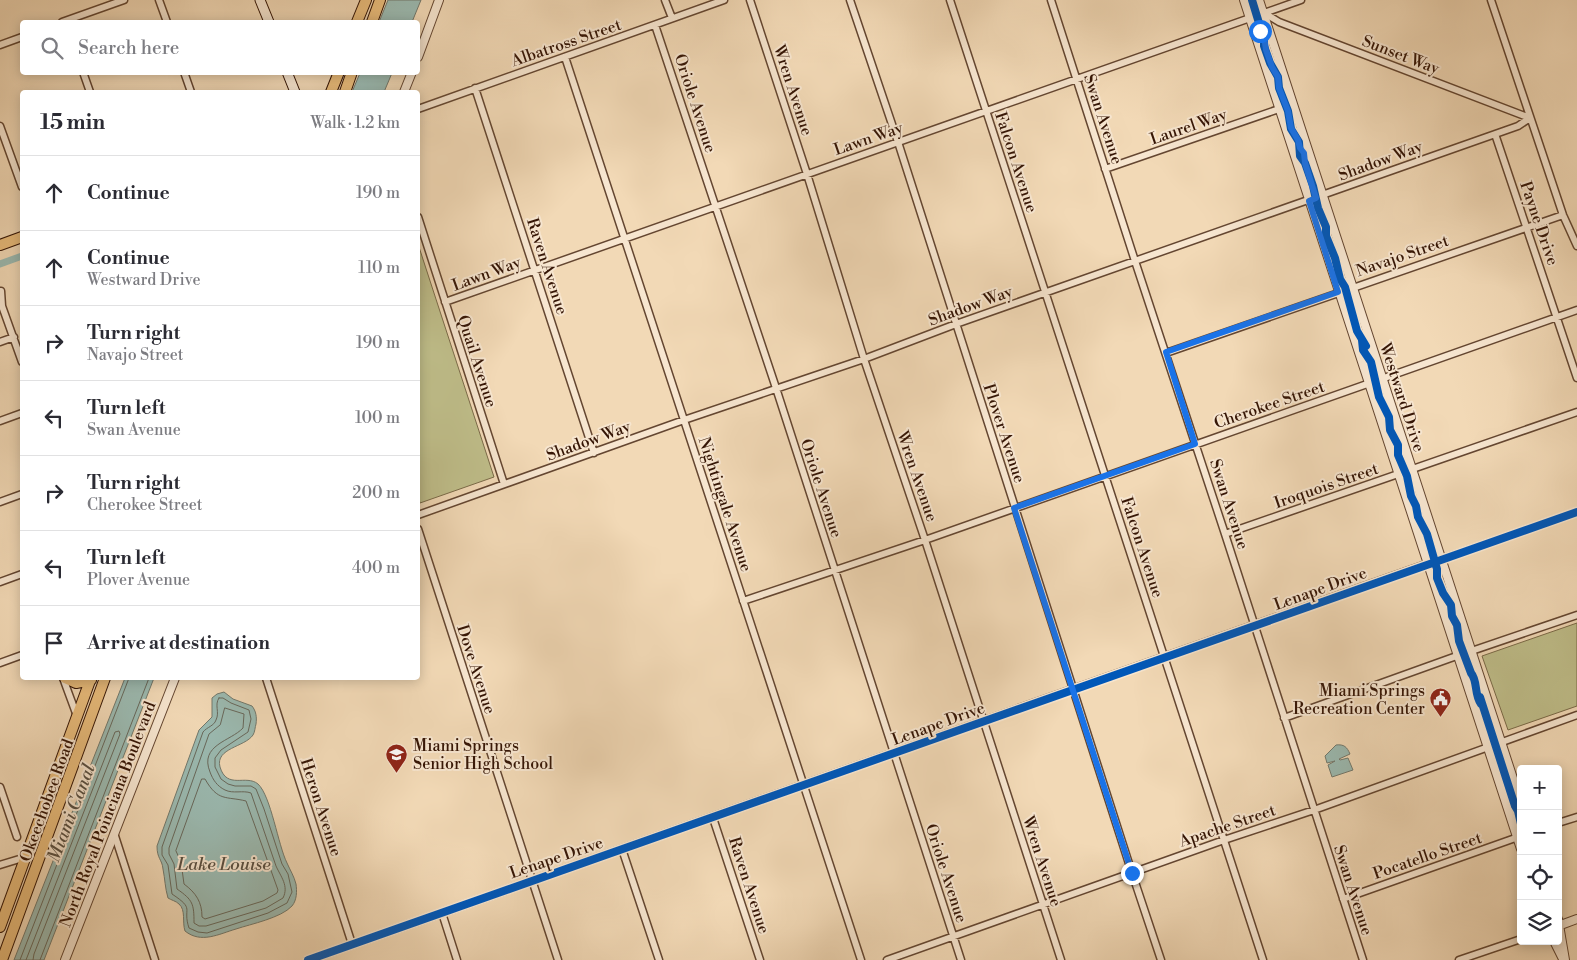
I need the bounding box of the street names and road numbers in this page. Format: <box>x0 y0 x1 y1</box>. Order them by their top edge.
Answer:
street label: Albatross Street <box>508 15 624 71</box>
street label: Sunset Way <box>1359 31 1442 79</box>
street label: Wren Avenue <box>769 41 817 138</box>
street label: Oriole Avenue <box>670 51 720 155</box>
street label: Swan Avenue <box>1079 72 1127 167</box>
street label: Laurel Way <box>1147 104 1230 149</box>
street label: Falcon Avenue <box>990 109 1042 215</box>
street label: Lawn Way <box>831 118 906 160</box>
street label: Shadow Way <box>1336 136 1425 185</box>
street label: Payne Drive <box>1515 179 1563 268</box>
street label: Raven Avenue <box>522 215 572 317</box>
street label: Navajo Street <box>1353 231 1452 281</box>
street label: Lawn Way <box>449 252 524 296</box>
street label: Shadow Way <box>926 281 1015 330</box>
street label: Quail Avenue <box>453 313 501 410</box>
street label: Westward Drive <box>1375 339 1429 454</box>
street label: Cherokee Street <box>1211 377 1327 433</box>
street label: Plover Avenue <box>979 381 1029 485</box>
street label: Shadow Way <box>544 416 633 465</box>
street label: Wren Avenue <box>892 428 942 524</box>
street label: Nightingale Avenue <box>694 434 756 574</box>
street label: Oriole Avenue <box>796 436 846 540</box>
street label: Swan Avenue <box>1205 457 1253 552</box>
street label: Iroquois Street <box>1272 459 1381 513</box>
street label: Falcon Avenue <box>1116 494 1168 600</box>
street label: Lenape Drive <box>1271 563 1370 615</box>
street label: Dove Avenue <box>452 622 500 717</box>
street label: Lenape Drive <box>889 698 988 750</box>
street label: North Royal Poinciana Boulevard <box>56 699 160 930</box>
street label: Okeechobee Road <box>15 736 78 864</box>
street label: Heron Avenue <box>296 756 346 859</box>
street label: Apache Street <box>1176 800 1278 852</box>
street label: Wren Avenue <box>1018 812 1066 909</box>
street label: Oriole Avenue <box>921 821 971 925</box>
street label: Pocatello Street <box>1370 828 1485 884</box>
street label: Lenape Drive <box>507 833 606 883</box>
street label: Raven Avenue <box>724 834 774 936</box>
street label: Swan Avenue <box>1329 843 1377 938</box>

